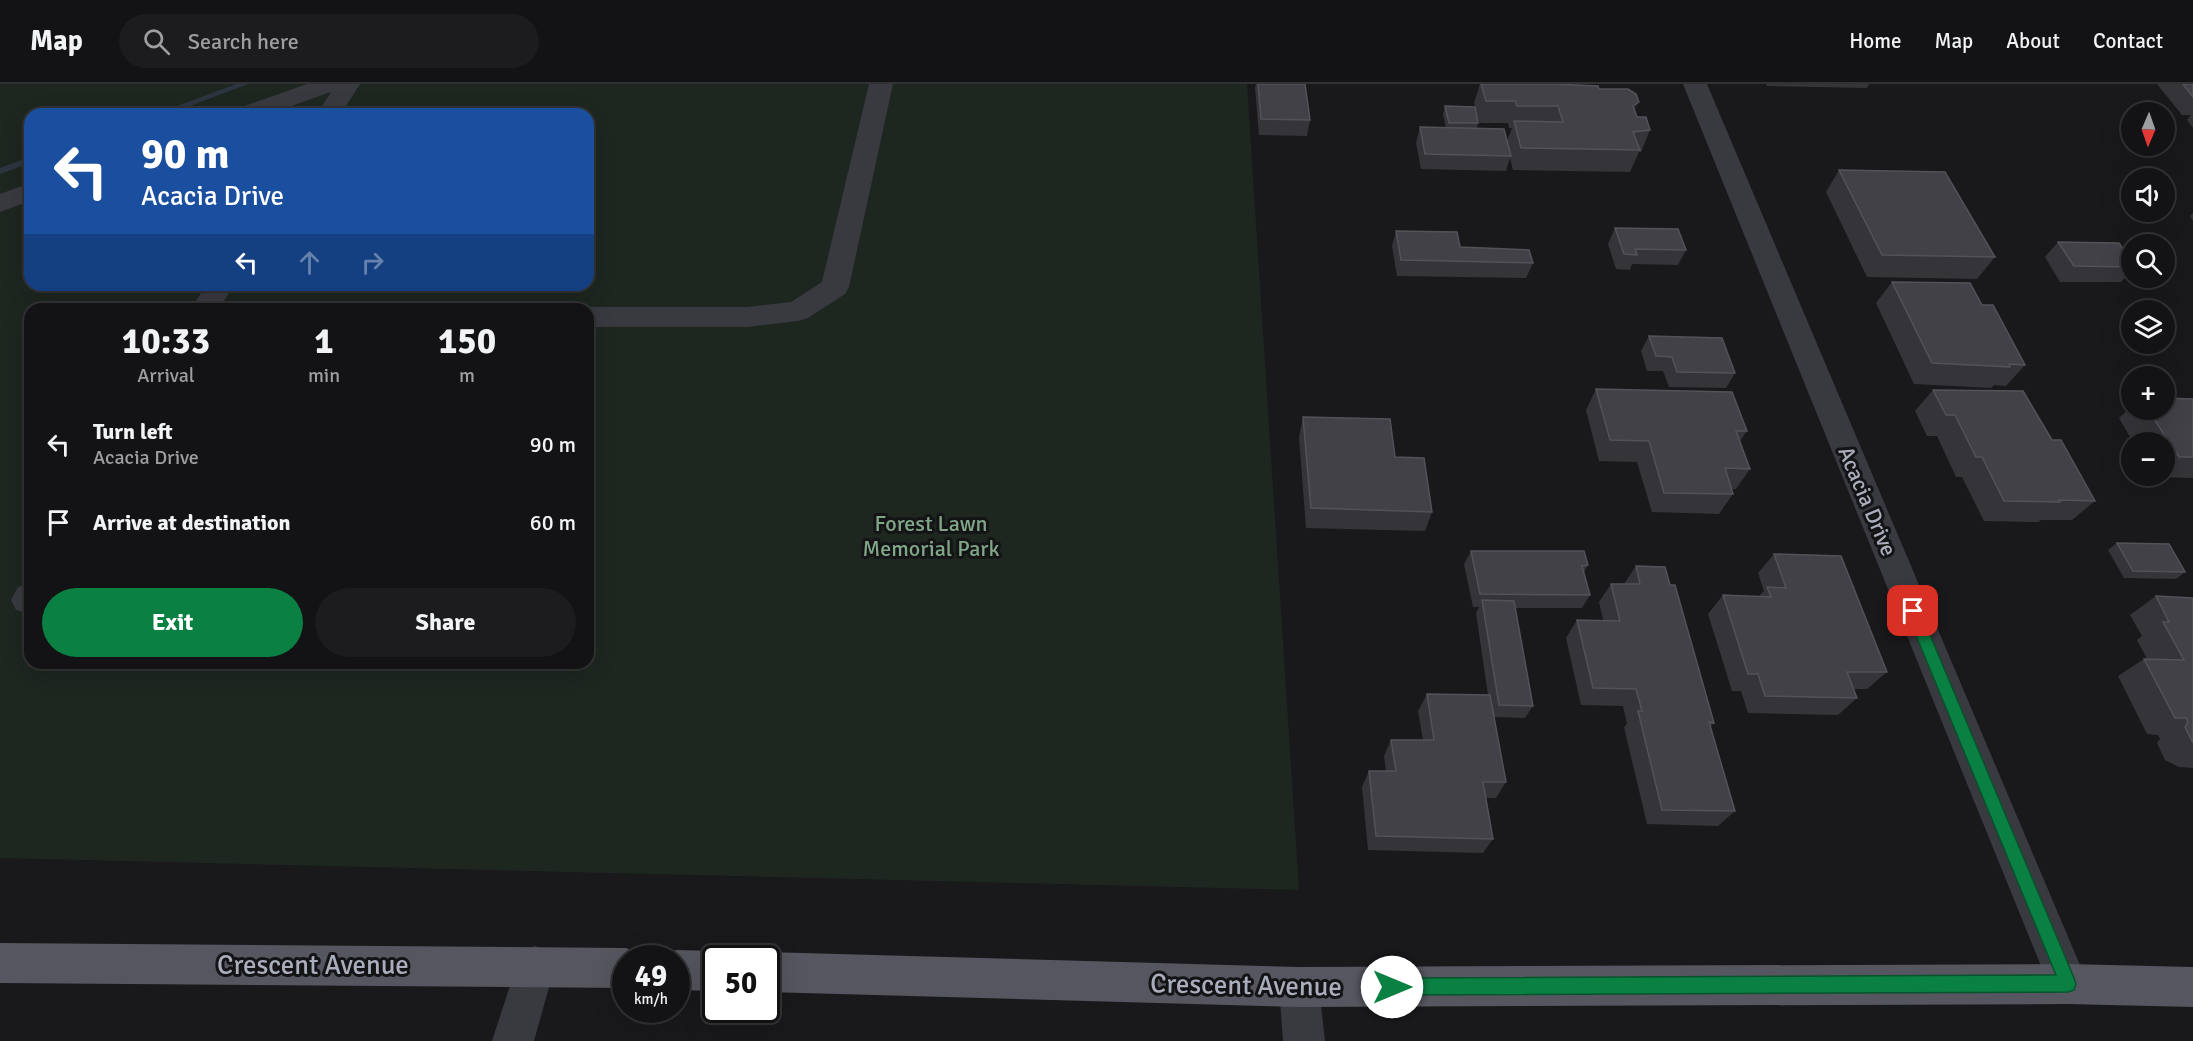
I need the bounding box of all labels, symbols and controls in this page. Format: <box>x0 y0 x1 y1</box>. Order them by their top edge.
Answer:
search box <box>119 14 539 68</box>
text: Map <box>30 24 83 58</box>
icon: search <box>140 25 173 58</box>
text: Search here <box>188 28 299 55</box>
text: Home <box>1849 28 1902 54</box>
text: Map <box>1935 28 1973 54</box>
text: About <box>2006 28 2060 54</box>
text: Contact <box>2093 28 2163 54</box>
north arrow <box>2121 102 2175 156</box>
map controls <box>2121 102 2175 486</box>
text: 90 m <box>141 129 230 180</box>
icon: left <box>42 132 120 210</box>
button: sound <box>2121 168 2175 222</box>
text: Acacia Drive <box>141 180 284 213</box>
button: search <box>2121 234 2175 288</box>
icon: left <box>230 246 263 279</box>
icon: ahead <box>293 246 326 279</box>
icon: right <box>356 246 389 279</box>
button: layers <box>2121 300 2175 354</box>
text: 10:33 <box>122 319 210 364</box>
text: 1 <box>314 319 334 364</box>
text: 150 <box>438 319 496 364</box>
text: Arrival <box>137 363 195 388</box>
text: min <box>308 363 340 388</box>
text: m <box>459 363 475 388</box>
button: + <box>2121 366 2175 420</box>
text: Turn left <box>93 418 173 445</box>
icon: left <box>42 428 75 461</box>
text: 90 m <box>530 431 576 458</box>
button: − <box>2121 432 2175 486</box>
street label: Acacia Drive <box>1832 442 1903 560</box>
text: Acacia Drive <box>93 445 199 470</box>
icon: arrive <box>42 506 75 539</box>
text: Arrive at destination <box>93 509 290 536</box>
text: 60 m <box>530 509 576 536</box>
park label: Forest Lawn Memorial Park <box>863 510 999 562</box>
pin <box>1887 585 1938 636</box>
button: Exit <box>42 588 303 657</box>
button: Share <box>315 588 576 657</box>
icon: arrive <box>1896 594 1929 627</box>
speed limit sign: 50 <box>702 945 780 1023</box>
street label: Crescent Avenue <box>217 949 409 982</box>
position arrow <box>1360 955 1424 1019</box>
text: 49 <box>635 958 667 995</box>
street label: Crescent Avenue <box>1150 967 1342 1004</box>
text: km/h <box>634 990 668 1008</box>

